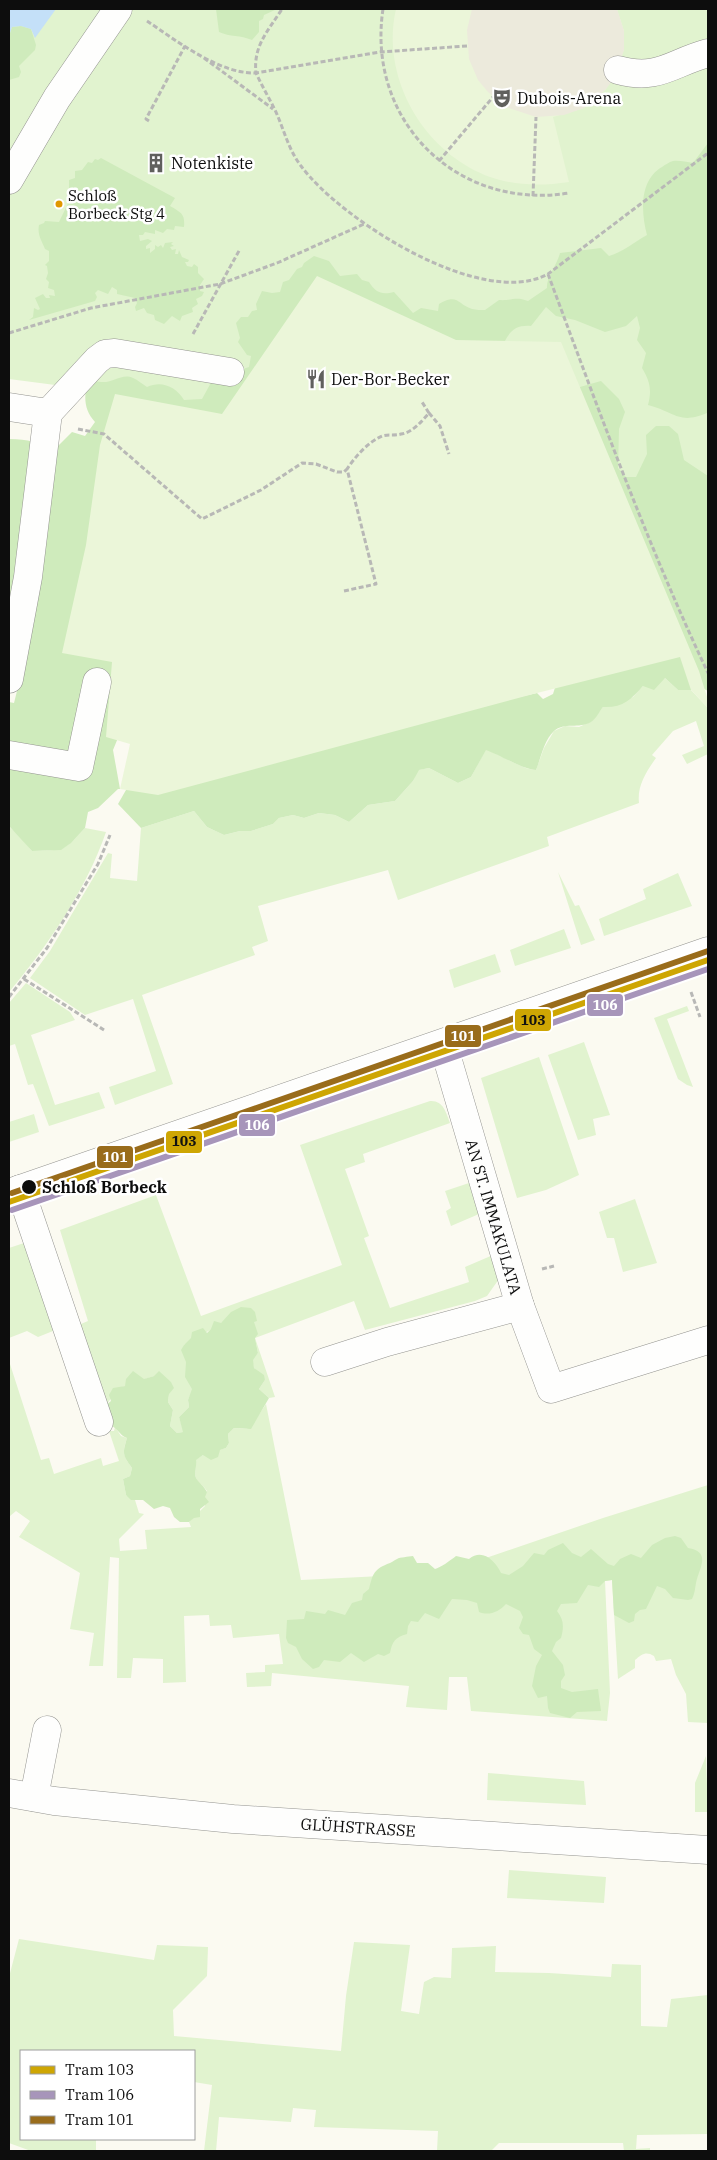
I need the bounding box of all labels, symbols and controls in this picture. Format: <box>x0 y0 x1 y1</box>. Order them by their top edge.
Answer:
theatre icon: Dubois-Arena <box>491 87 513 109</box>
place label: Dubois-Arena <box>517 88 621 108</box>
building icon: Notenkiste <box>145 152 167 174</box>
place label: Notenkiste <box>171 153 253 173</box>
place label: Schloß Borbeck Stg 4 <box>68 186 165 223</box>
marker: Schloß Borbeck Stg 4 <box>54 199 64 209</box>
restaurant icon: Der-Bor-Becker <box>305 368 327 390</box>
place label: Der-Bor-Becker <box>331 369 449 389</box>
line badge: 106 <box>586 993 624 1017</box>
text: 106 <box>592 996 618 1014</box>
line badge: 103 <box>514 1008 552 1032</box>
text: 103 <box>520 1011 546 1029</box>
line badge: 101 <box>444 1024 482 1048</box>
text: 101 <box>450 1027 476 1045</box>
line badge: 106 <box>238 1113 276 1137</box>
text: 106 <box>244 1116 270 1134</box>
line badge: 103 <box>165 1130 203 1154</box>
text: 103 <box>171 1132 197 1150</box>
street label: AN ST. IMMAKULATA <box>461 1136 526 1297</box>
line badge: 101 <box>96 1145 134 1169</box>
text: 101 <box>102 1148 128 1166</box>
place label: Schloß Borbeck <box>42 1177 167 1197</box>
marker: Schloß Borbeck <box>20 1178 38 1196</box>
street label: GLÜHSTRASSE <box>300 1813 416 1841</box>
legend <box>20 2050 195 2140</box>
text: Tram 103 <box>65 2060 134 2079</box>
text: Tram 106 <box>65 2085 134 2104</box>
text: Tram 101 <box>65 2110 134 2129</box>

